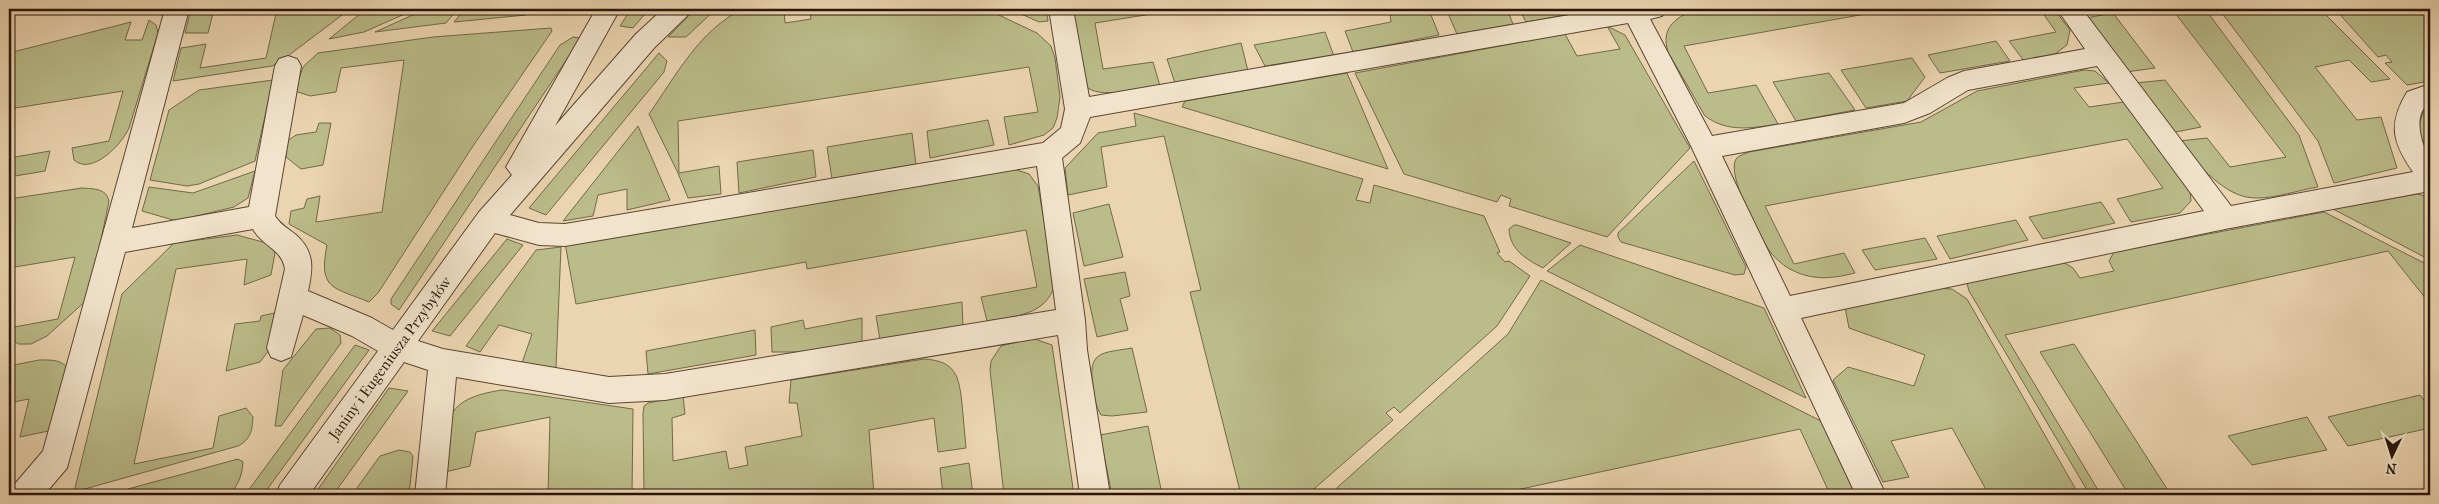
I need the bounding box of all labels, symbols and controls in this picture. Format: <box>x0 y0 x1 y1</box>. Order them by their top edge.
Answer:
street label: Janiny i Eugeniusza Przybyłów <box>324 272 456 444</box>
north arrow <box>2366 432 2416 482</box>
text: N <box>2385 460 2397 477</box>

